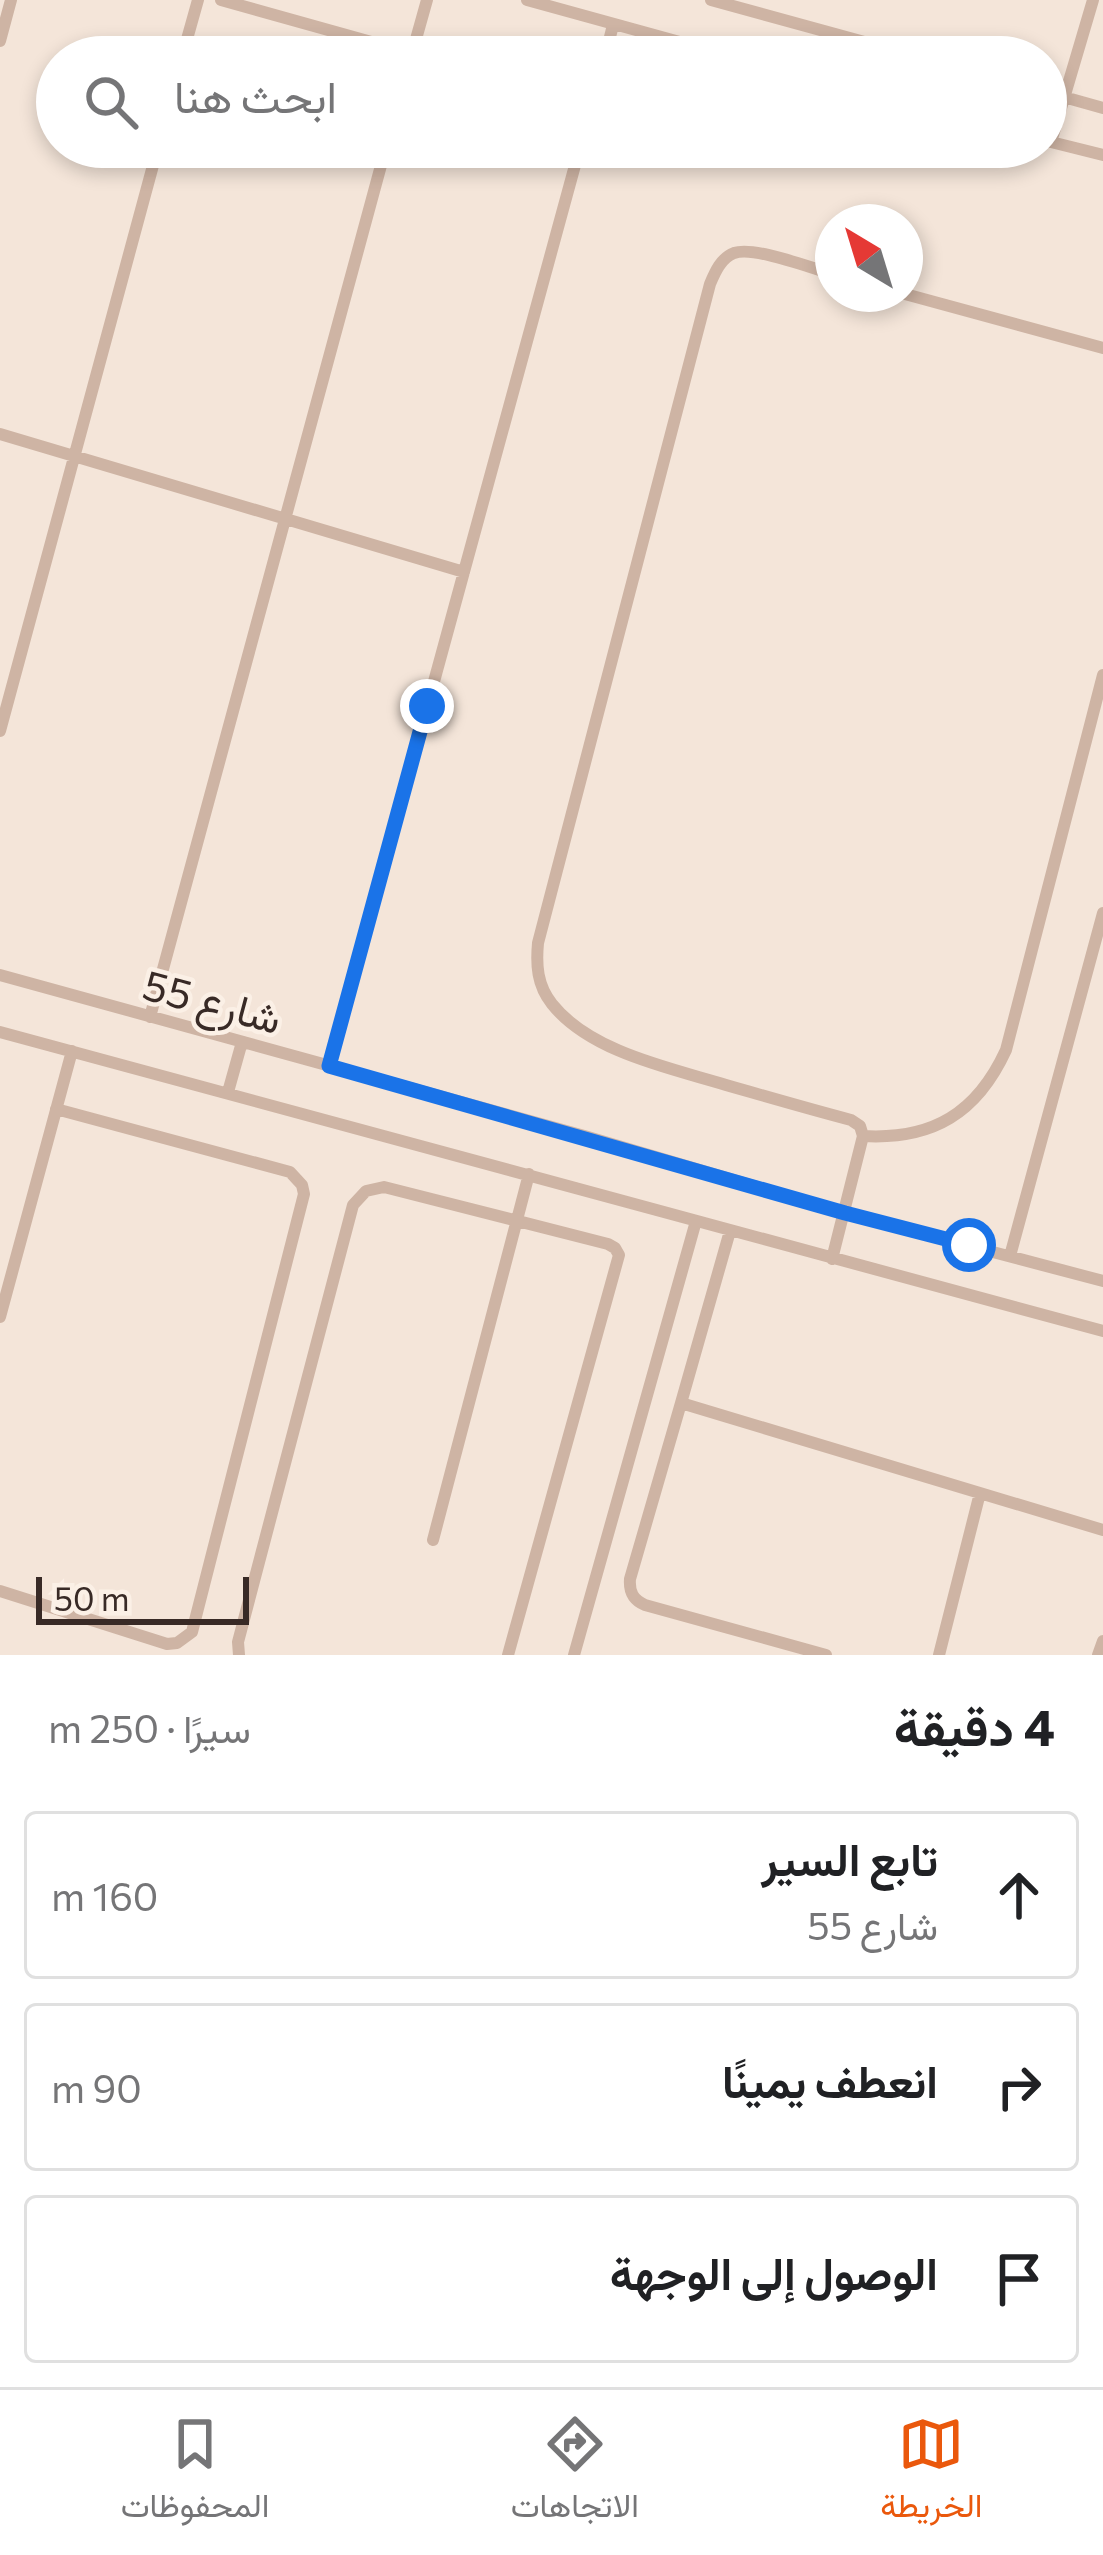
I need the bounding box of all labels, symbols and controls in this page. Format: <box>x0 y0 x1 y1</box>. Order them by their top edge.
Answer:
search box <box>36 36 1067 168</box>
text: ابحث هنا <box>174 67 337 122</box>
icon: search <box>78 69 144 135</box>
north arrow <box>815 204 923 312</box>
route end <box>400 679 454 733</box>
street label: شارع 55 <box>137 957 288 1048</box>
route start <box>942 1218 996 1272</box>
scale bar <box>36 1571 249 1624</box>
text: 50 m <box>54 1577 130 1618</box>
text: 4 دقيقة <box>894 1694 1055 1757</box>
text: سيرًا · 250 m <box>48 1703 251 1751</box>
text: تابع السير <box>762 1830 938 1885</box>
icon: ahead <box>986 1862 1052 1928</box>
text: 160 m <box>51 1871 158 1919</box>
text: شارع 55 <box>807 1900 938 1948</box>
text: انعطف يمينًا <box>722 2052 938 2107</box>
icon: right <box>986 2054 1052 2120</box>
text: 90 m <box>51 2063 142 2111</box>
text: الوصول إلى الوجهة <box>610 2244 938 2299</box>
icon: arrive <box>986 2246 1052 2312</box>
tab: المحفوظات <box>121 2411 269 2535</box>
tab: الاتجاهات <box>511 2411 639 2535</box>
tab: الخريطة <box>880 2411 982 2535</box>

